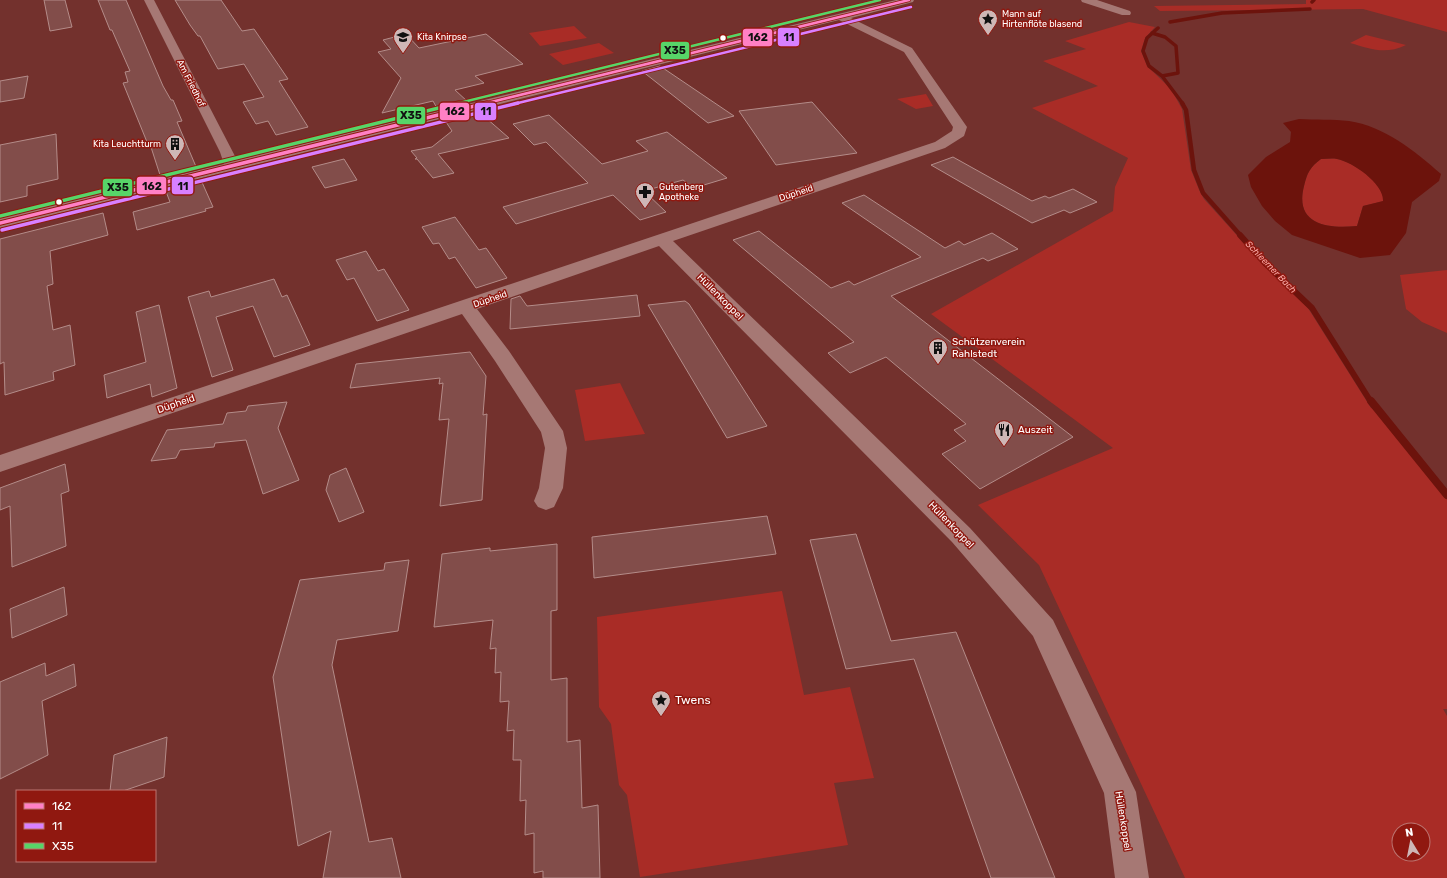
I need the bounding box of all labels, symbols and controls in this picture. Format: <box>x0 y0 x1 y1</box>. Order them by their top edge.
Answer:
place icon: Mann auf Hirtenflöte blasend <box>977 8 999 36</box>
place label: Mann auf Hirtenflöte blasend <box>1002 9 1082 29</box>
school or university icon: Kita Knirpse <box>392 26 414 54</box>
line badge: 11 <box>777 27 800 47</box>
line badge: 162 <box>742 28 773 47</box>
text: 162 <box>748 31 768 44</box>
text: 11 <box>784 31 794 44</box>
place label: Kita Knirpse <box>417 32 467 42</box>
unlabelled marker <box>718 33 728 43</box>
line badge: X35 <box>660 41 690 60</box>
text: X35 <box>664 44 686 57</box>
street label: Am Friedhof <box>175 58 207 109</box>
line badge: 162 <box>439 102 470 121</box>
line badge: 11 <box>474 102 497 121</box>
text: 162 <box>445 105 465 118</box>
text: 11 <box>481 105 491 118</box>
line badge: X35 <box>396 106 426 125</box>
text: X35 <box>400 109 422 122</box>
building icon: Kita Leuchtturm <box>164 133 186 161</box>
place label: Kita Leuchtturm <box>93 139 161 149</box>
line badge: 162 <box>136 176 167 195</box>
line badge: 11 <box>171 176 194 195</box>
line badge: X35 <box>102 178 133 197</box>
text: 162 <box>142 180 162 193</box>
text: 11 <box>178 180 188 193</box>
text: X35 <box>107 181 129 194</box>
pharmacy icon: Gutenberg Apotheke <box>634 181 656 209</box>
place label: Gutenberg Apotheke <box>659 182 704 202</box>
street label: Düpheid <box>778 183 814 203</box>
unlabelled marker <box>54 197 64 207</box>
water label: Schleemer Bach <box>1244 239 1298 295</box>
street label: Hüllenkoppel <box>694 271 746 323</box>
street label: Düpheid <box>472 289 508 309</box>
place label: Schützenverein Rahlstedt <box>952 336 1025 360</box>
building icon: Schützenverein Rahlstedt <box>927 337 949 365</box>
street label: Düpheid <box>156 392 196 416</box>
restaurant icon: Auszeit <box>993 419 1015 447</box>
place label: Auszeit <box>1018 424 1053 436</box>
street label: Hüllenkoppel <box>926 499 976 551</box>
place icon: Twens <box>650 689 672 717</box>
place label: Twens <box>675 693 711 707</box>
legend <box>16 790 156 862</box>
street label: Hüllenkoppel <box>1112 790 1134 852</box>
text: 162 <box>52 799 71 813</box>
text: 11 <box>52 819 62 833</box>
north arrow <box>1391 822 1431 862</box>
text: N <box>1404 826 1414 840</box>
text: X35 <box>52 839 74 853</box>

